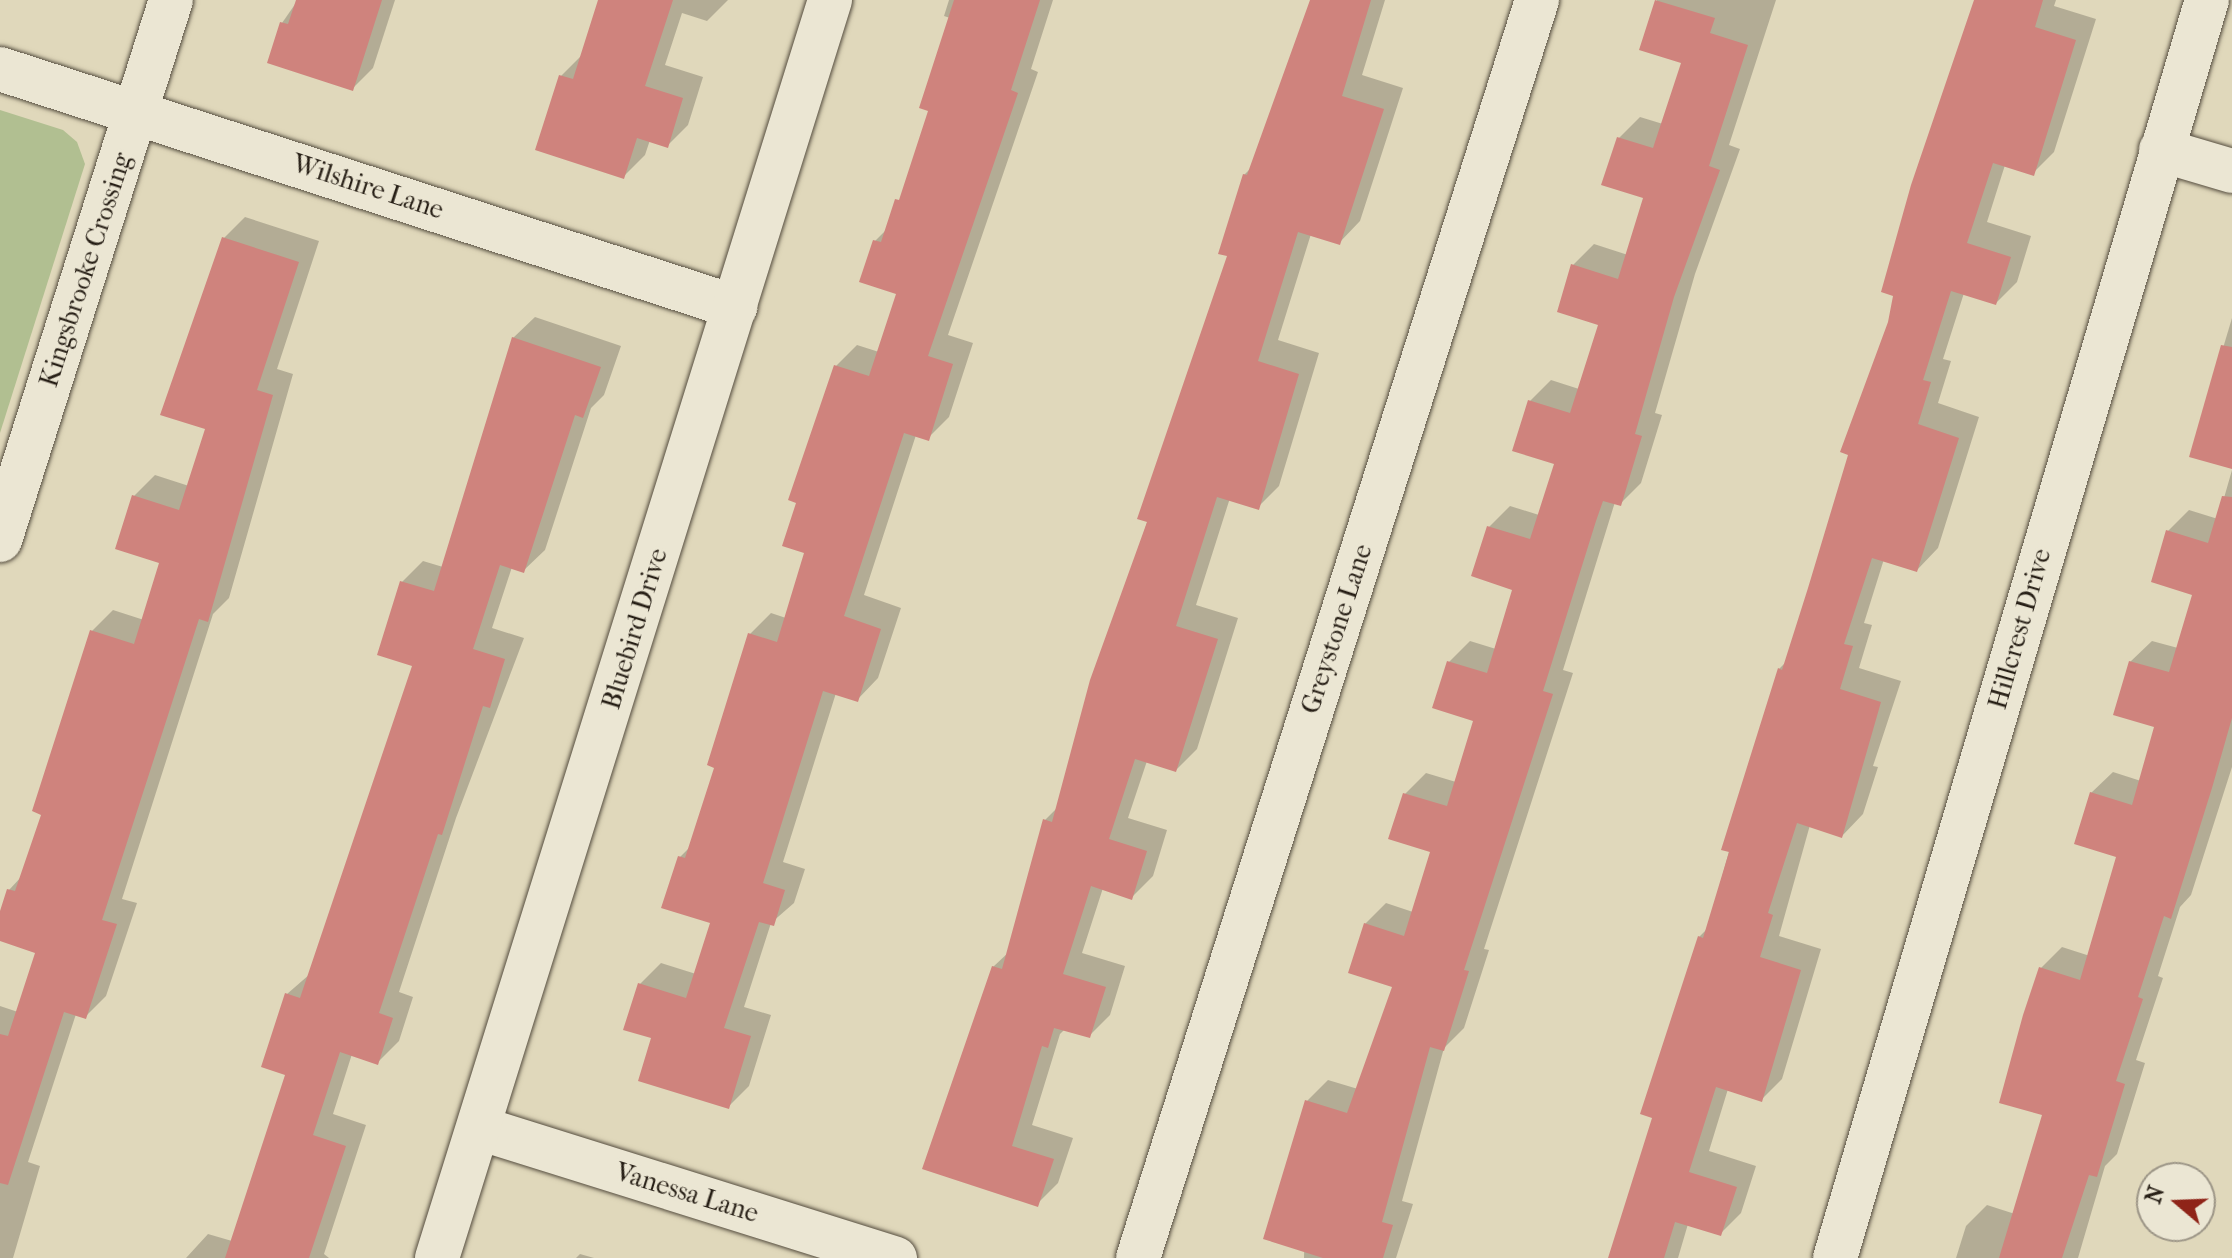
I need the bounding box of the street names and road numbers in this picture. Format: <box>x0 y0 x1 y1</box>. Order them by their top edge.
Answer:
street label: Wilshire Lane <box>289 148 447 226</box>
street label: Kingsbrooke Crossing <box>33 149 139 391</box>
street label: Greystone Lane <box>1295 540 1379 718</box>
street label: Bluebird Drive <box>596 545 674 713</box>
street label: Hillcrest Drive <box>1982 545 2058 713</box>
street label: Vanessa Lane <box>612 1157 762 1229</box>

